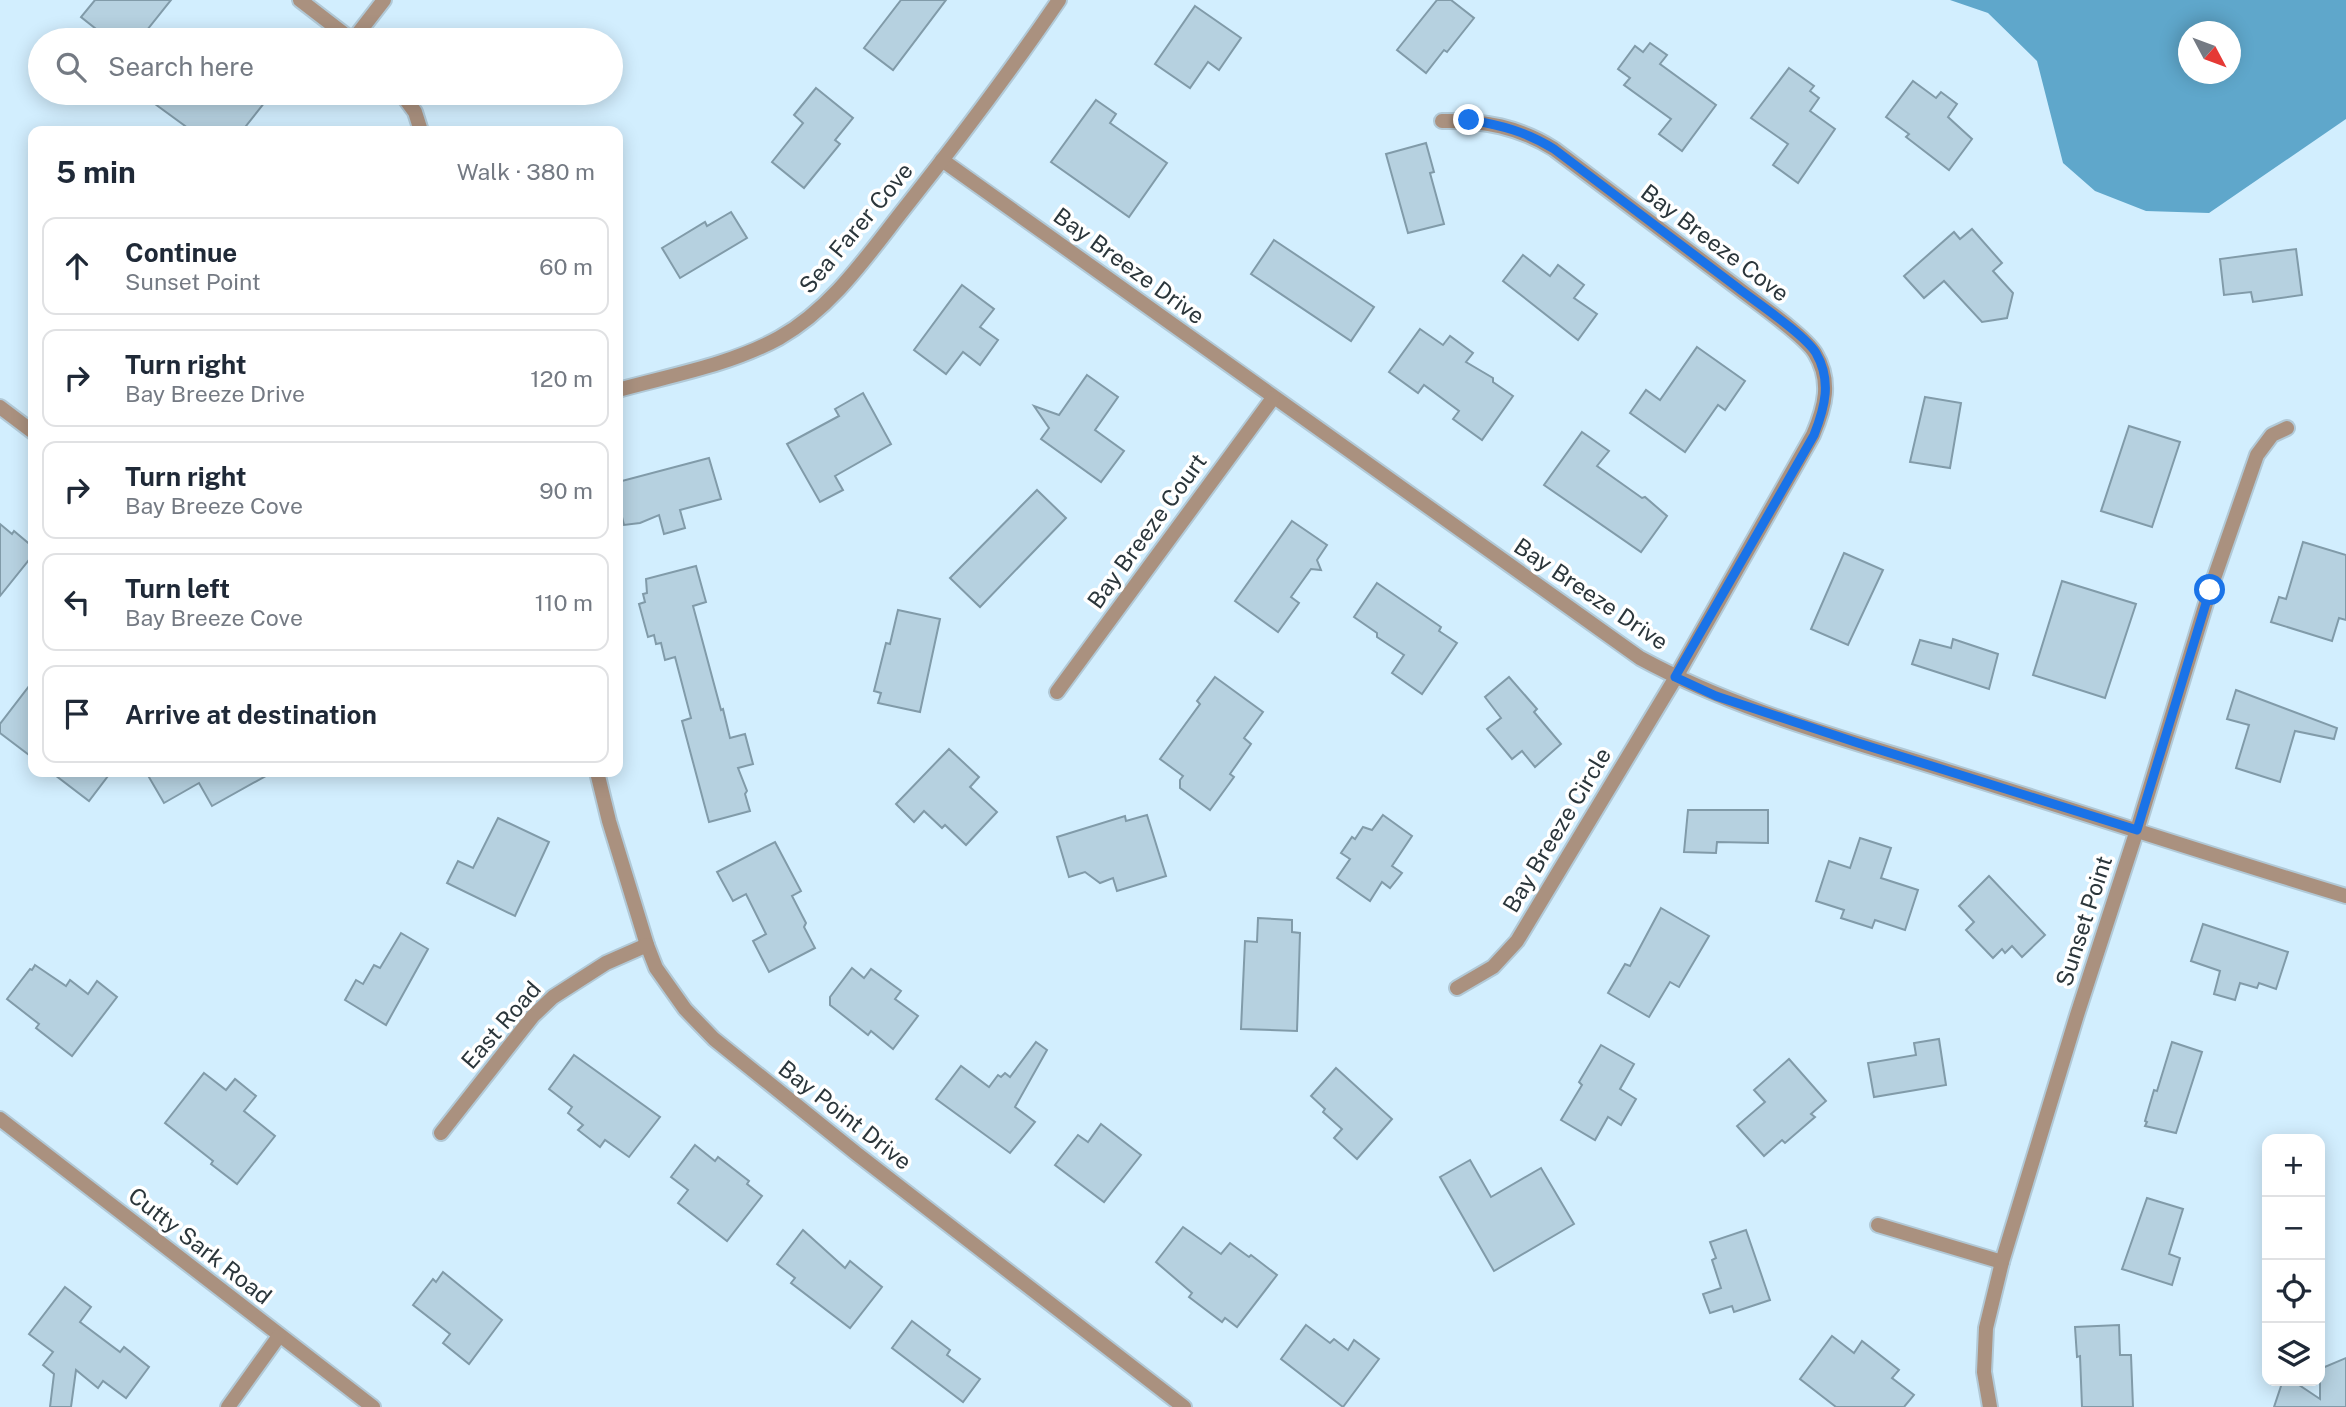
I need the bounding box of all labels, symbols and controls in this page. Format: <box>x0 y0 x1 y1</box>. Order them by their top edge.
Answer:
north arrow <box>2178 21 2241 84</box>
search box <box>28 28 623 105</box>
icon: search <box>52 48 90 86</box>
text: Search here <box>108 51 254 82</box>
route end <box>1453 104 1484 135</box>
text: 5 min <box>56 154 136 190</box>
street label: Sea Farer Cove <box>793 157 918 298</box>
text: Walk · 380 m <box>457 158 595 185</box>
street label: Bay Breeze Cove <box>1636 178 1795 307</box>
street label: Bay Breeze Drive <box>1049 202 1210 329</box>
text: Continue <box>125 237 237 268</box>
icon: ahead <box>58 247 96 285</box>
text: 60 m <box>539 253 593 280</box>
text: Sunset Point <box>125 268 261 295</box>
text: Turn right <box>125 349 247 380</box>
icon: right <box>58 359 96 397</box>
text: 120 m <box>530 365 593 392</box>
text: Bay Breeze Drive <box>125 380 305 407</box>
street label: Bay Breeze Court <box>1081 448 1212 613</box>
text: Turn right <box>125 461 247 492</box>
icon: right <box>58 471 96 509</box>
text: 90 m <box>539 477 593 504</box>
text: Bay Breeze Cove <box>125 492 303 519</box>
street label: Bay Breeze Drive <box>1509 532 1673 655</box>
text: Turn left <box>125 573 230 604</box>
route start <box>2194 574 2225 605</box>
icon: left <box>58 583 96 621</box>
text: 110 m <box>535 589 593 616</box>
text: Bay Breeze Cove <box>125 604 303 631</box>
icon: arrive <box>58 695 96 733</box>
text: Arrive at destination <box>125 699 377 730</box>
street label: Bay Breeze Circle <box>1497 743 1616 917</box>
street label: Sunset Point <box>2050 852 2117 990</box>
street label: East Road <box>455 975 546 1074</box>
street label: Bay Point Drive <box>773 1054 917 1175</box>
map controls <box>2262 1134 2325 1386</box>
button: + <box>2262 1134 2325 1197</box>
street label: Cutty Sark Road <box>124 1181 277 1310</box>
button: − <box>2262 1197 2325 1260</box>
button: locate <box>2262 1260 2325 1323</box>
button: layers <box>2262 1323 2325 1386</box>

